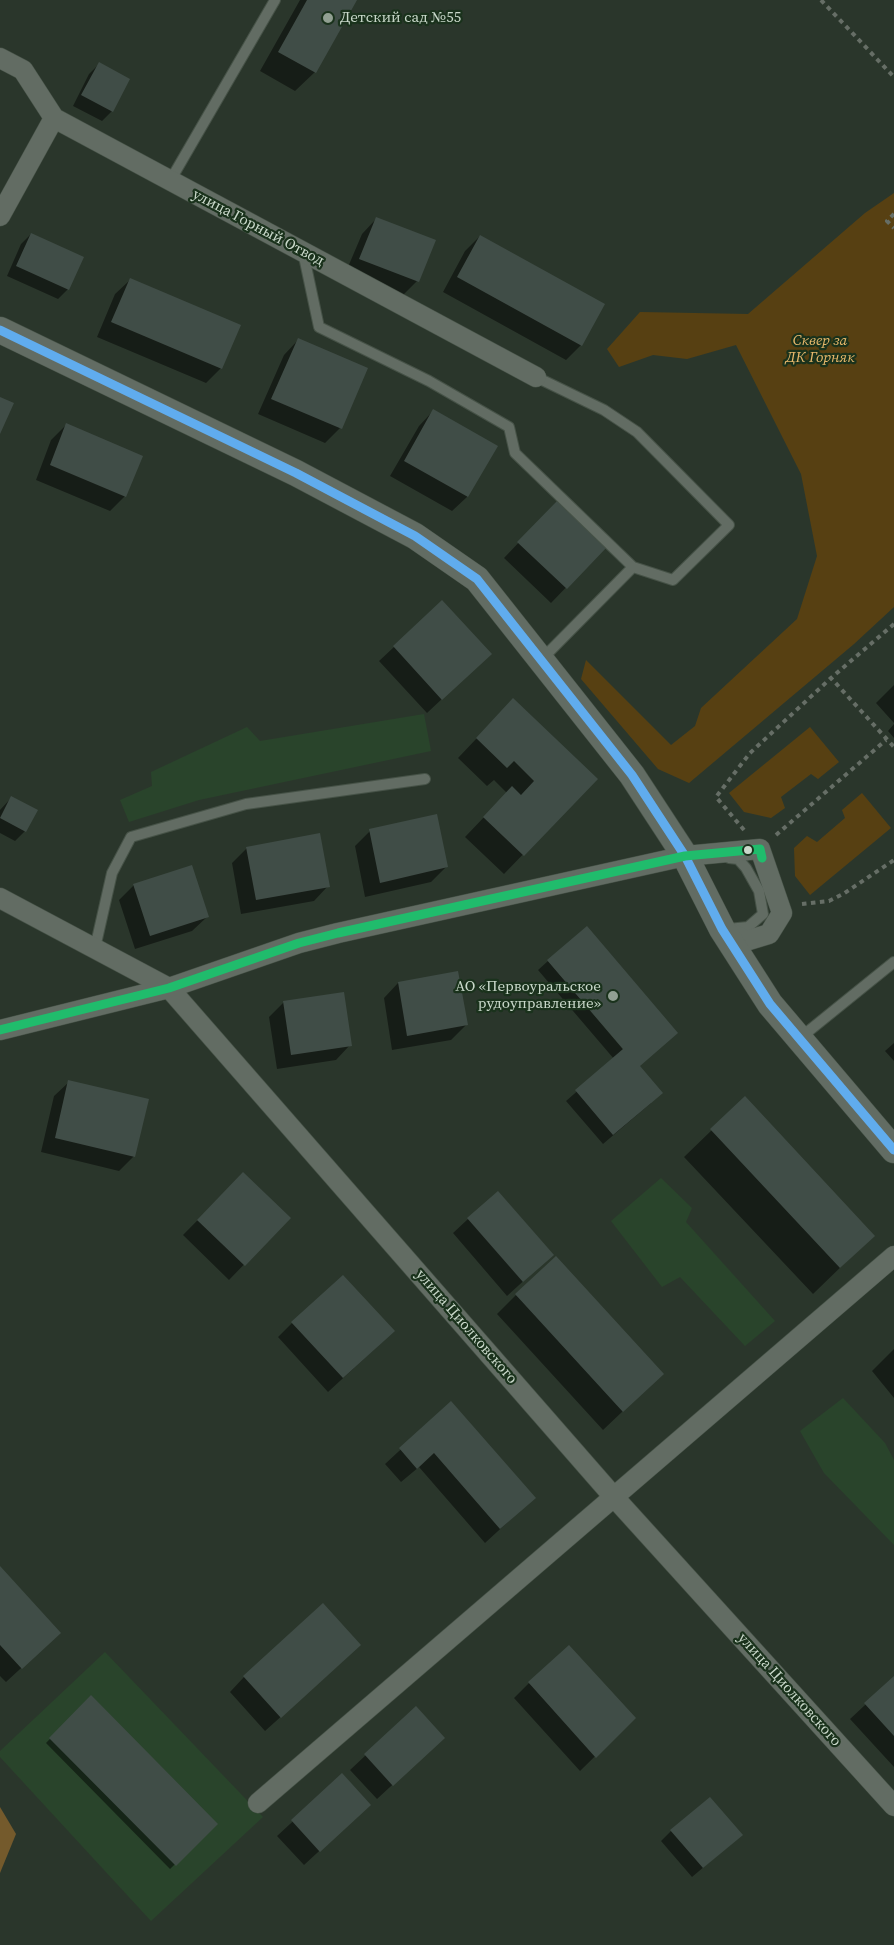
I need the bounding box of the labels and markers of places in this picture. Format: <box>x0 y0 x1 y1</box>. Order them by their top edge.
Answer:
place label: Детский сад №55 <box>340 9 461 27</box>
marker: Детский сад №55 <box>321 11 335 25</box>
unlabelled marker <box>742 844 754 856</box>
place label: АО «Первоуральское рудоуправление» <box>455 978 601 1013</box>
marker: АО «Первоуральское рудоуправление» <box>606 989 620 1003</box>

